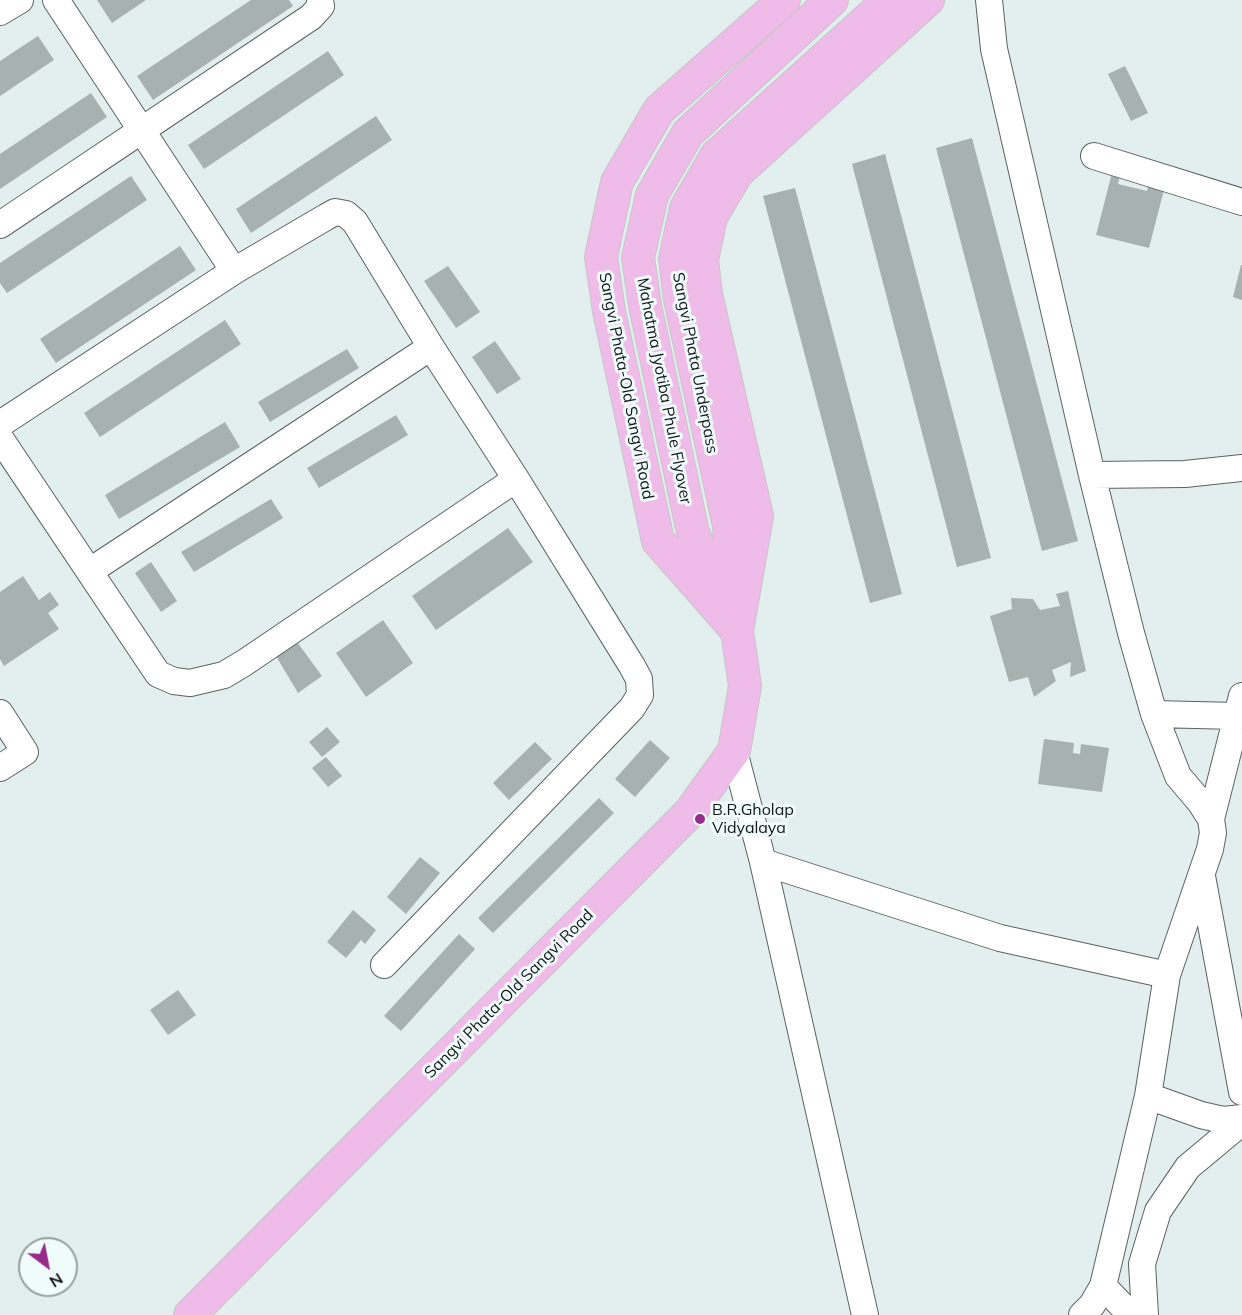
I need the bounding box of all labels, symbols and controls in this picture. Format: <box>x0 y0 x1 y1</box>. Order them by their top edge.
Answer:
street label: Sangvi Phata-Old Sangvi Road <box>595 271 657 501</box>
street label: Sangvi Phata Underpass <box>668 271 722 455</box>
street label: Mahatma Jyotiba Phule Flyover <box>633 276 695 506</box>
place label: B.R.Gholap Vidyalaya <box>712 800 794 838</box>
marker: B.R.Gholap Vidyalaya <box>693 812 707 826</box>
street label: Sangvi Phata-Old Sangvi Road <box>421 906 597 1082</box>
north arrow <box>18 1237 78 1297</box>
text: N <box>46 1269 67 1292</box>

